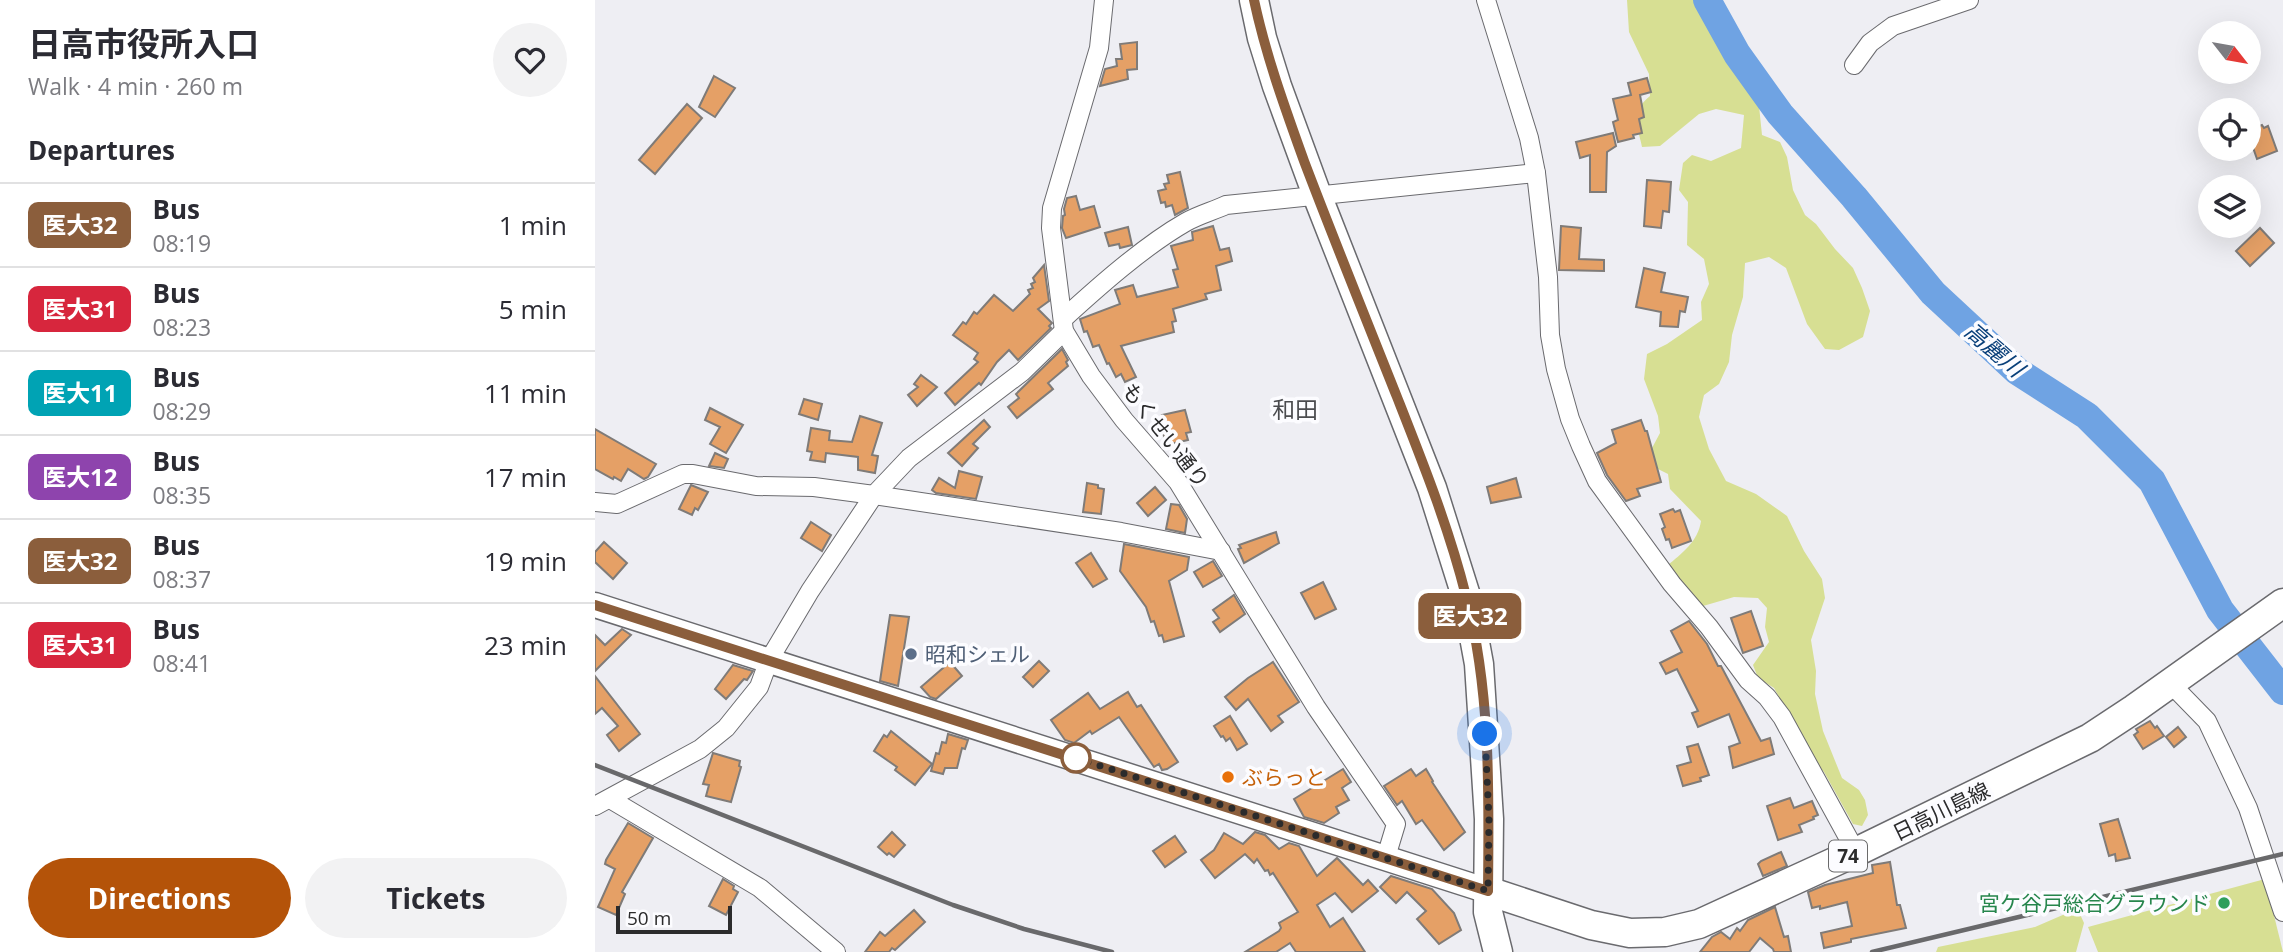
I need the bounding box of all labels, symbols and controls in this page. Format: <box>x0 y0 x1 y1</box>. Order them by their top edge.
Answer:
text: 日高市役所入口 <box>28 21 259 66</box>
north arrow <box>2198 21 2261 84</box>
map controls <box>2198 21 2261 238</box>
button: heart <box>493 23 567 97</box>
text: Walk · 4 min · 260 m <box>28 70 243 102</box>
button: locate <box>2198 98 2261 161</box>
text: Departures <box>28 132 175 168</box>
button: layers <box>2198 175 2261 238</box>
text: Bus <box>152 191 200 227</box>
text: 1 min <box>499 207 567 243</box>
text: 医大32 <box>42 208 117 241</box>
text: 08:19 <box>152 227 211 259</box>
text: Bus <box>152 275 200 311</box>
text: 5 min <box>499 291 567 327</box>
text: 医大31 <box>42 292 117 325</box>
text: 08:23 <box>152 311 211 343</box>
water label: 高麗川 <box>1958 314 2034 386</box>
text: Bus <box>152 359 200 395</box>
text: 11 min <box>484 375 567 411</box>
text: 医大11 <box>42 376 117 409</box>
street label: もくせい通り <box>1116 377 1216 493</box>
district label: 和田 <box>1272 393 1318 425</box>
text: 08:29 <box>152 395 211 427</box>
text: Bus <box>152 443 200 479</box>
text: 17 min <box>484 459 567 495</box>
text: 医大12 <box>42 460 117 493</box>
text: 08:35 <box>152 479 211 511</box>
text: Bus <box>152 527 200 563</box>
text: 19 min <box>484 543 567 579</box>
text: 医大32 <box>42 544 117 577</box>
text: 08:37 <box>152 563 211 595</box>
line badge: 医大32 <box>1421 593 1519 639</box>
text: 医大32 <box>1432 599 1508 632</box>
text: Bus <box>152 611 200 647</box>
text: 23 min <box>484 627 567 663</box>
text: 医大31 <box>42 628 117 661</box>
place label: 昭和シェル <box>925 640 1030 668</box>
marker: 昭和シェル <box>903 646 919 662</box>
text: 08:41 <box>152 647 211 679</box>
your location <box>1467 716 1502 751</box>
unlabelled marker <box>1061 743 1091 773</box>
place label: ぶらっと <box>1242 763 1326 791</box>
marker: ぶらっと <box>1220 769 1236 785</box>
street label: 日高川島線 <box>1888 775 1994 847</box>
road number: 74 <box>1829 841 1867 872</box>
button: Directions <box>28 858 291 938</box>
button: Tickets <box>305 858 567 938</box>
place label: 宮ケ谷戸総合グラウンド <box>1979 889 2210 917</box>
marker: 宮ケ谷戸総合グラウンド <box>2216 895 2232 911</box>
scale bar <box>616 903 731 935</box>
text: 50 m <box>627 905 671 931</box>

